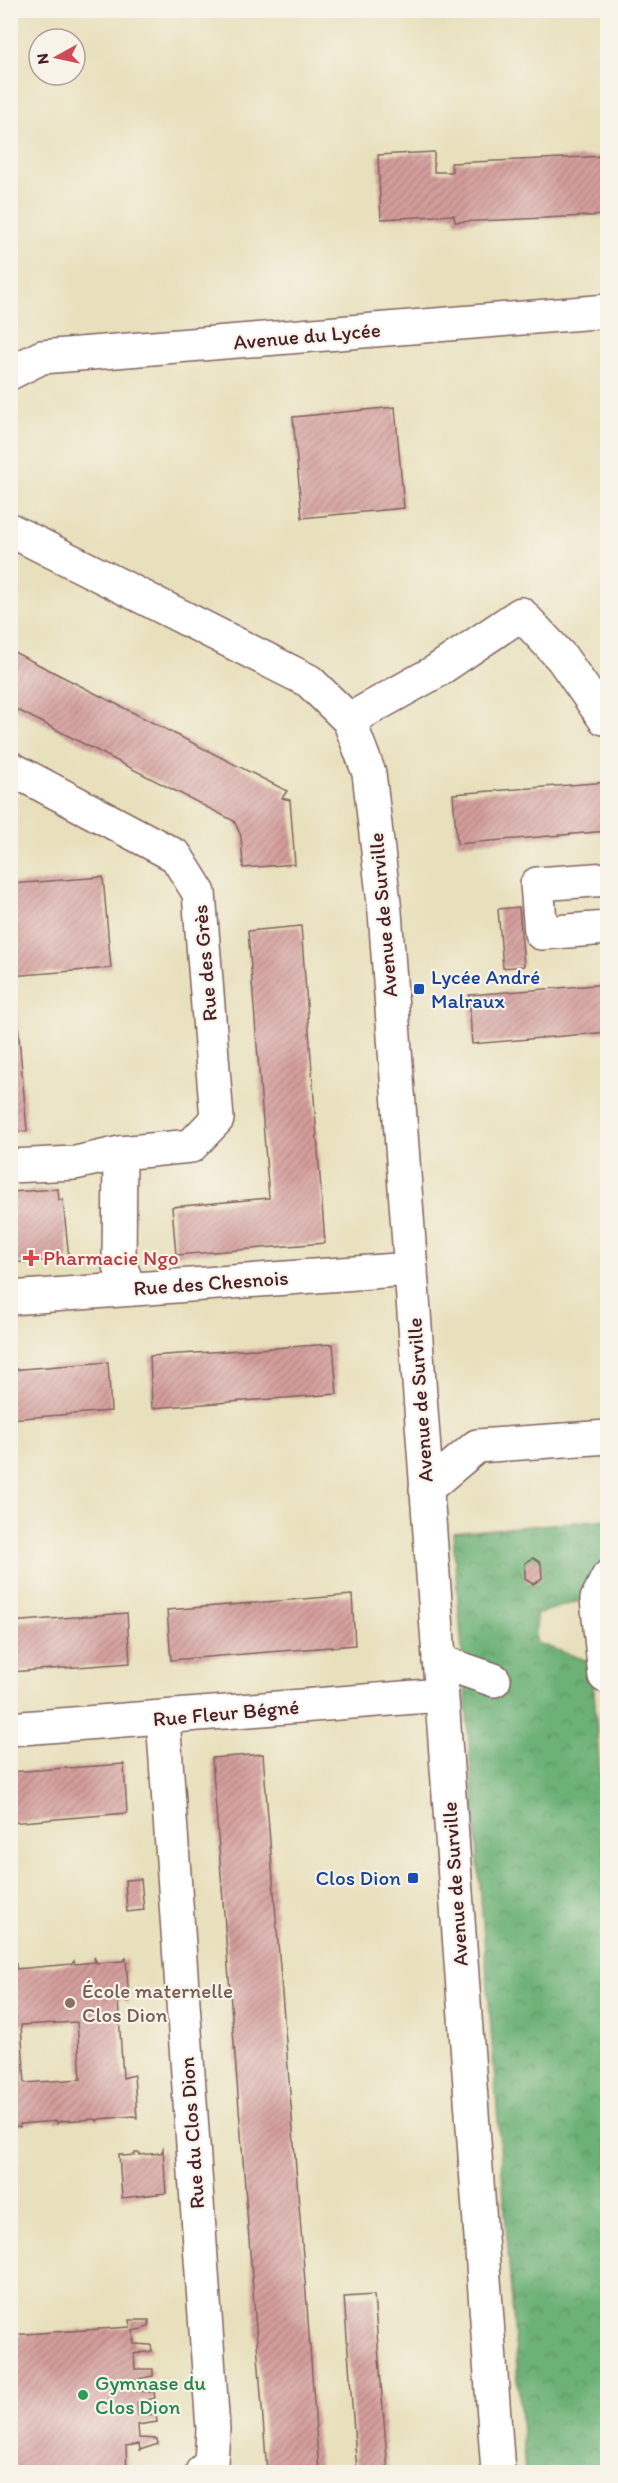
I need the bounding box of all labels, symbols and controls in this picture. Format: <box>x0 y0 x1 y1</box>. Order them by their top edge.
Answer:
north arrow <box>27 27 87 87</box>
text: N <box>32 52 53 66</box>
street label: Avenue du Lycée <box>232 317 382 354</box>
street label: Avenue de Surville <box>363 832 402 998</box>
street label: Rue des Grès <box>187 904 222 1022</box>
place label: Lycée André Malraux <box>431 964 540 1013</box>
marker: Lycée André Malraux <box>412 982 426 996</box>
place label: Pharmacie Ngo <box>43 1245 179 1270</box>
marker: Pharmacie Ngo <box>24 1251 38 1265</box>
street label: Rue des Chesnois <box>133 1265 289 1300</box>
street label: Avenue de Surville <box>401 1317 438 1483</box>
street label: Rue Fleur Bégné <box>152 1694 300 1731</box>
street label: Avenue de Surville <box>436 1801 473 1967</box>
place label: Clos Dion <box>315 1865 401 1890</box>
marker: Clos Dion <box>406 1871 420 1885</box>
place label: École maternelle Clos Dion <box>82 1978 233 2027</box>
marker: École maternelle Clos Dion <box>63 1996 77 2010</box>
street label: Rue du Clos Dion <box>174 2056 209 2210</box>
place label: Gymnase du Clos Dion <box>95 2370 206 2419</box>
marker: Gymnase du Clos Dion <box>76 2388 90 2402</box>

